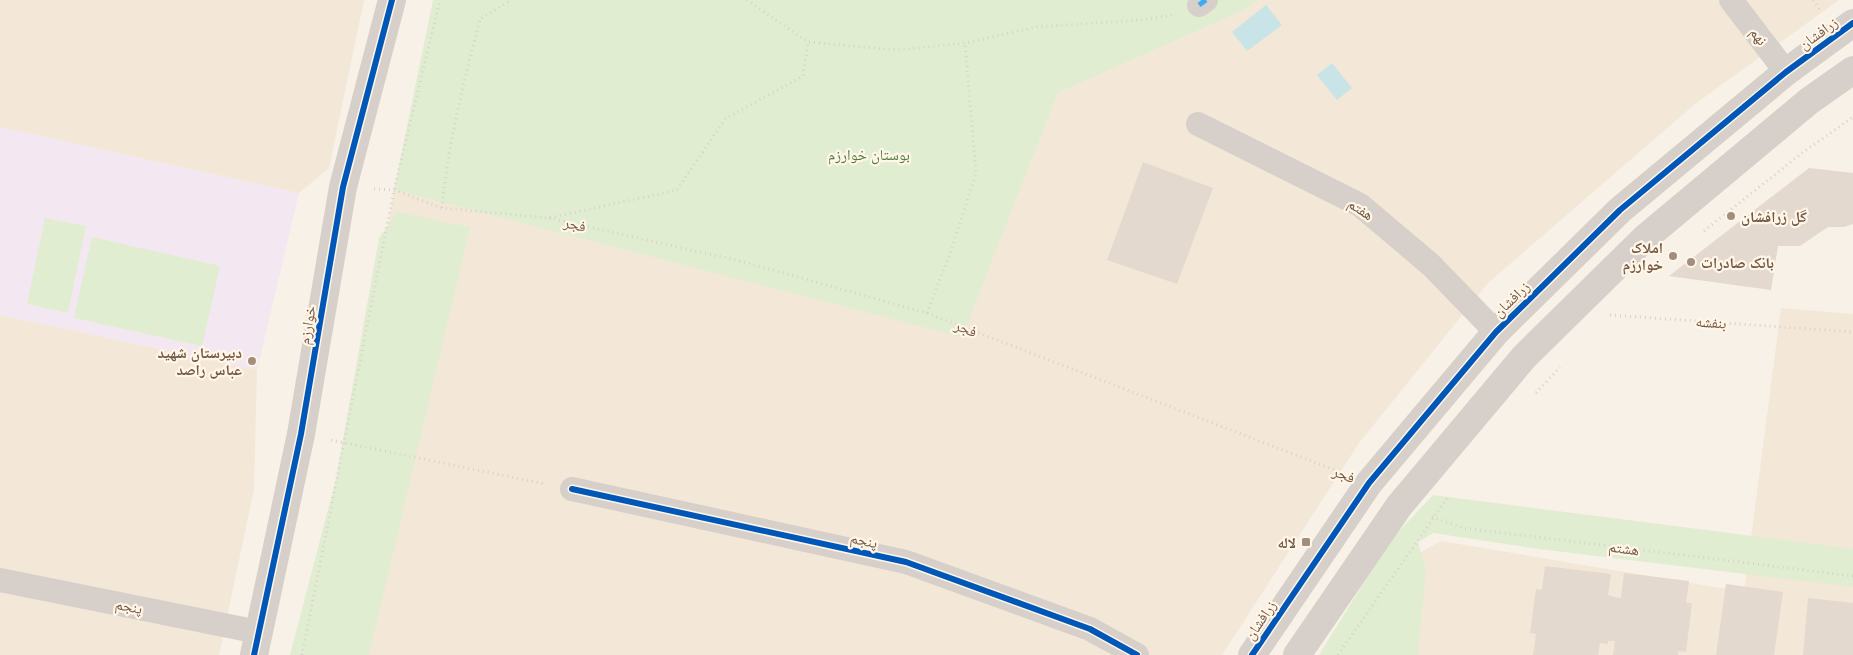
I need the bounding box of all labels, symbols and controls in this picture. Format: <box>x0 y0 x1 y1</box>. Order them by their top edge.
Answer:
street label: زرافشان <box>1795 12 1842 54</box>
street label: نهم <box>1745 23 1772 49</box>
park label: بوستان خوارزم <box>828 145 910 165</box>
street label: هفتم <box>1344 194 1377 225</box>
place label: گل زرافشان <box>1741 207 1807 226</box>
marker: گل زرافشان <box>1725 210 1737 222</box>
street label: فجر <box>561 212 588 236</box>
place label: املاک خوارزم <box>1623 238 1663 275</box>
marker: املاک خوارزم <box>1667 250 1679 262</box>
place label: بانک صادرات <box>1701 253 1774 272</box>
marker: بانک صادرات <box>1685 256 1697 268</box>
street label: زرافشان <box>1489 277 1534 322</box>
street label: خوارزم <box>294 304 321 346</box>
street label: بنفشه <box>1695 311 1727 333</box>
street label: فجر <box>951 315 980 341</box>
place label: دبیرستان شهید عباس راصد <box>158 343 242 379</box>
marker: دبیرستان شهید عباس راصد <box>246 355 258 367</box>
street label: فجر <box>1329 461 1358 487</box>
street label: پنجم <box>848 528 879 553</box>
place label: لاله <box>1278 533 1296 552</box>
marker: لاله <box>1300 536 1312 548</box>
street label: هشتم <box>1607 537 1640 560</box>
street label: پنجم <box>114 594 144 619</box>
street label: زرافشان <box>1240 596 1281 644</box>

